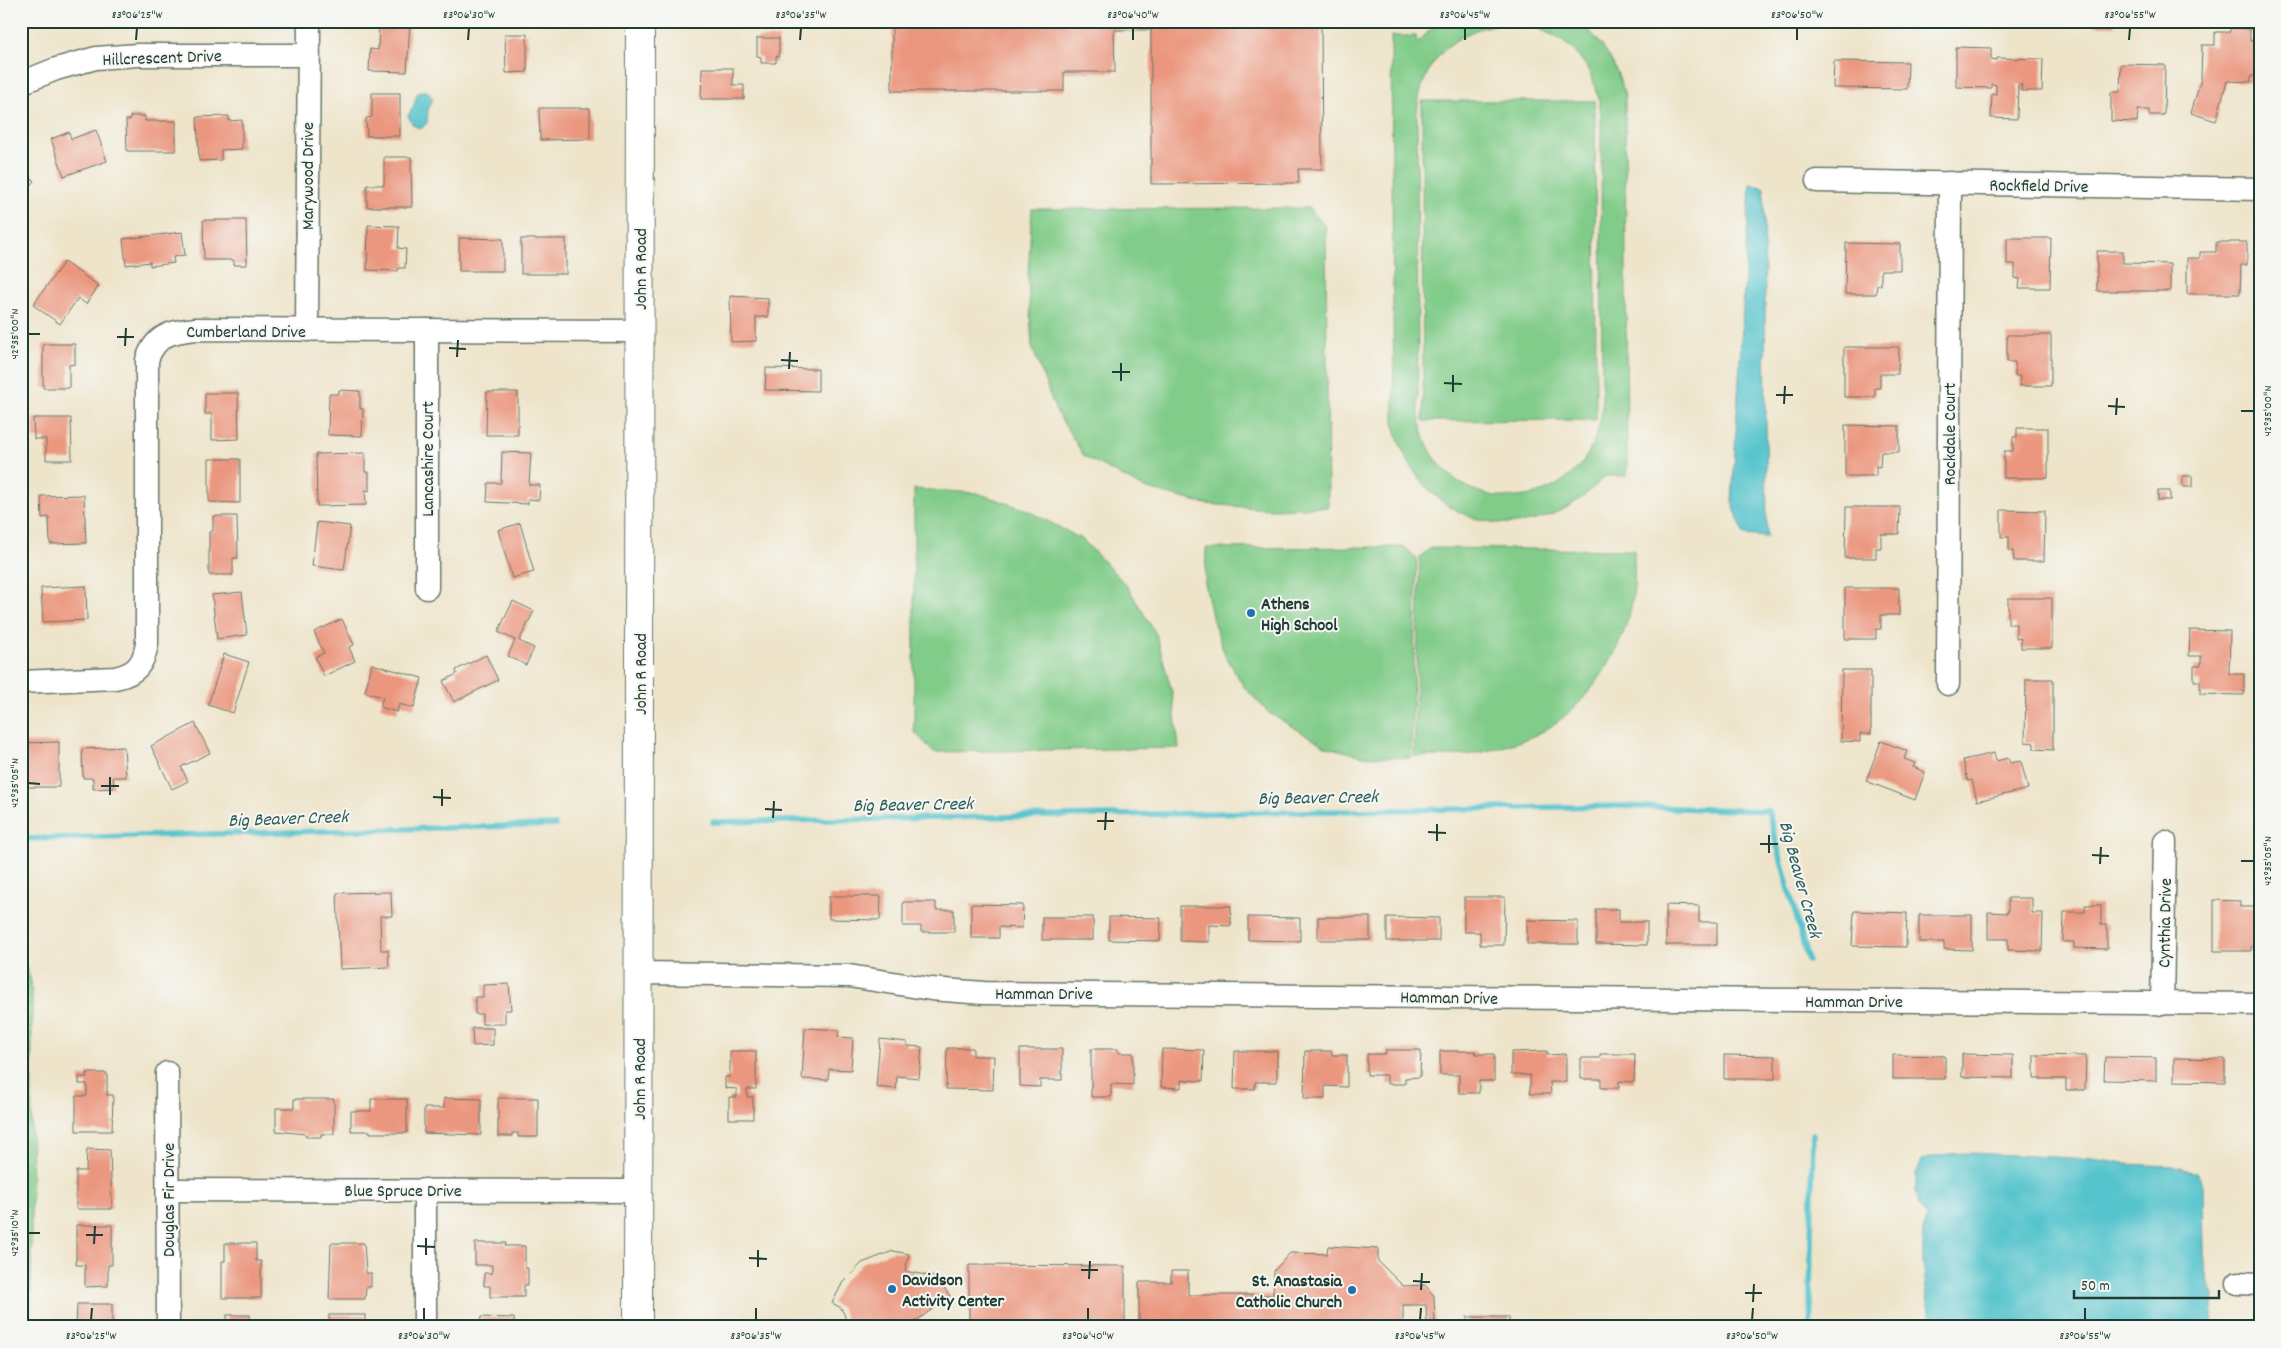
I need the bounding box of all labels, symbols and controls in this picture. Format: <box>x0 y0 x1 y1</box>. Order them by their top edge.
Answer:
text: 83°06'25"W <box>112 7 162 24</box>
text: 83°06'30"W <box>443 7 495 24</box>
text: 83°06'35"W <box>776 7 827 24</box>
text: 83°06'40"W <box>1107 7 1159 24</box>
text: 83°06'45"W <box>1440 7 1490 24</box>
text: 83°06'50"W <box>1771 7 1823 24</box>
text: 83°06'55"W <box>2104 7 2156 24</box>
street label: Hillcrescent Drive <box>102 45 222 74</box>
street label: Marywood Drive <box>297 122 322 230</box>
street label: Rockfield Drive <box>1989 174 2089 201</box>
street label: John R Road <box>630 228 655 310</box>
text: 42°35'00"N <box>7 309 24 359</box>
street label: Cumberland Drive <box>186 321 306 346</box>
street label: Rockdale Court <box>1939 382 1964 485</box>
text: 42°35'00"N <box>2260 386 2277 436</box>
street label: Lancashire Court <box>417 401 442 517</box>
place label: Athens High School <box>1261 593 1338 639</box>
marker: Athens High School <box>1245 607 1257 619</box>
street label: John R Road <box>630 633 655 715</box>
text: 42°35'05"N <box>7 758 24 808</box>
water label: Big Beaver Creek <box>1258 785 1381 814</box>
water label: Big Beaver Creek <box>853 792 976 821</box>
water label: Big Beaver Creek <box>228 805 351 836</box>
water label: Big Beaver Creek <box>1770 818 1828 944</box>
text: 42°35'05"N <box>2260 836 2277 886</box>
street label: Cynthia Drive <box>2153 878 2180 968</box>
street label: Hamman Drive <box>995 983 1093 1008</box>
street label: Hamman Drive <box>1400 986 1498 1013</box>
street label: Hamman Drive <box>1805 991 1903 1016</box>
street label: John R Road <box>629 1038 654 1120</box>
street label: Douglas Fir Drive <box>158 1143 183 1257</box>
street label: Blue Spruce Drive <box>344 1180 462 1205</box>
text: 42°35'10"N <box>7 1210 24 1256</box>
scale bar <box>2074 1268 2218 1300</box>
place label: Davidson Activity Center <box>902 1269 1005 1315</box>
place label: St. Anastasia Catholic Church <box>1236 1270 1343 1316</box>
text: 50 m <box>2081 1276 2110 1298</box>
marker: Davidson Activity Center <box>886 1283 898 1295</box>
marker: St. Anastasia Catholic Church <box>1346 1284 1358 1296</box>
text: 83°06'25"W <box>66 1328 116 1345</box>
text: 83°06'30"W <box>398 1328 450 1345</box>
text: 83°06'35"W <box>731 1328 782 1345</box>
text: 83°06'40"W <box>1062 1328 1114 1345</box>
text: 83°06'45"W <box>1395 1328 1445 1345</box>
text: 83°06'50"W <box>1726 1328 1778 1345</box>
text: 83°06'55"W <box>2059 1328 2111 1345</box>

